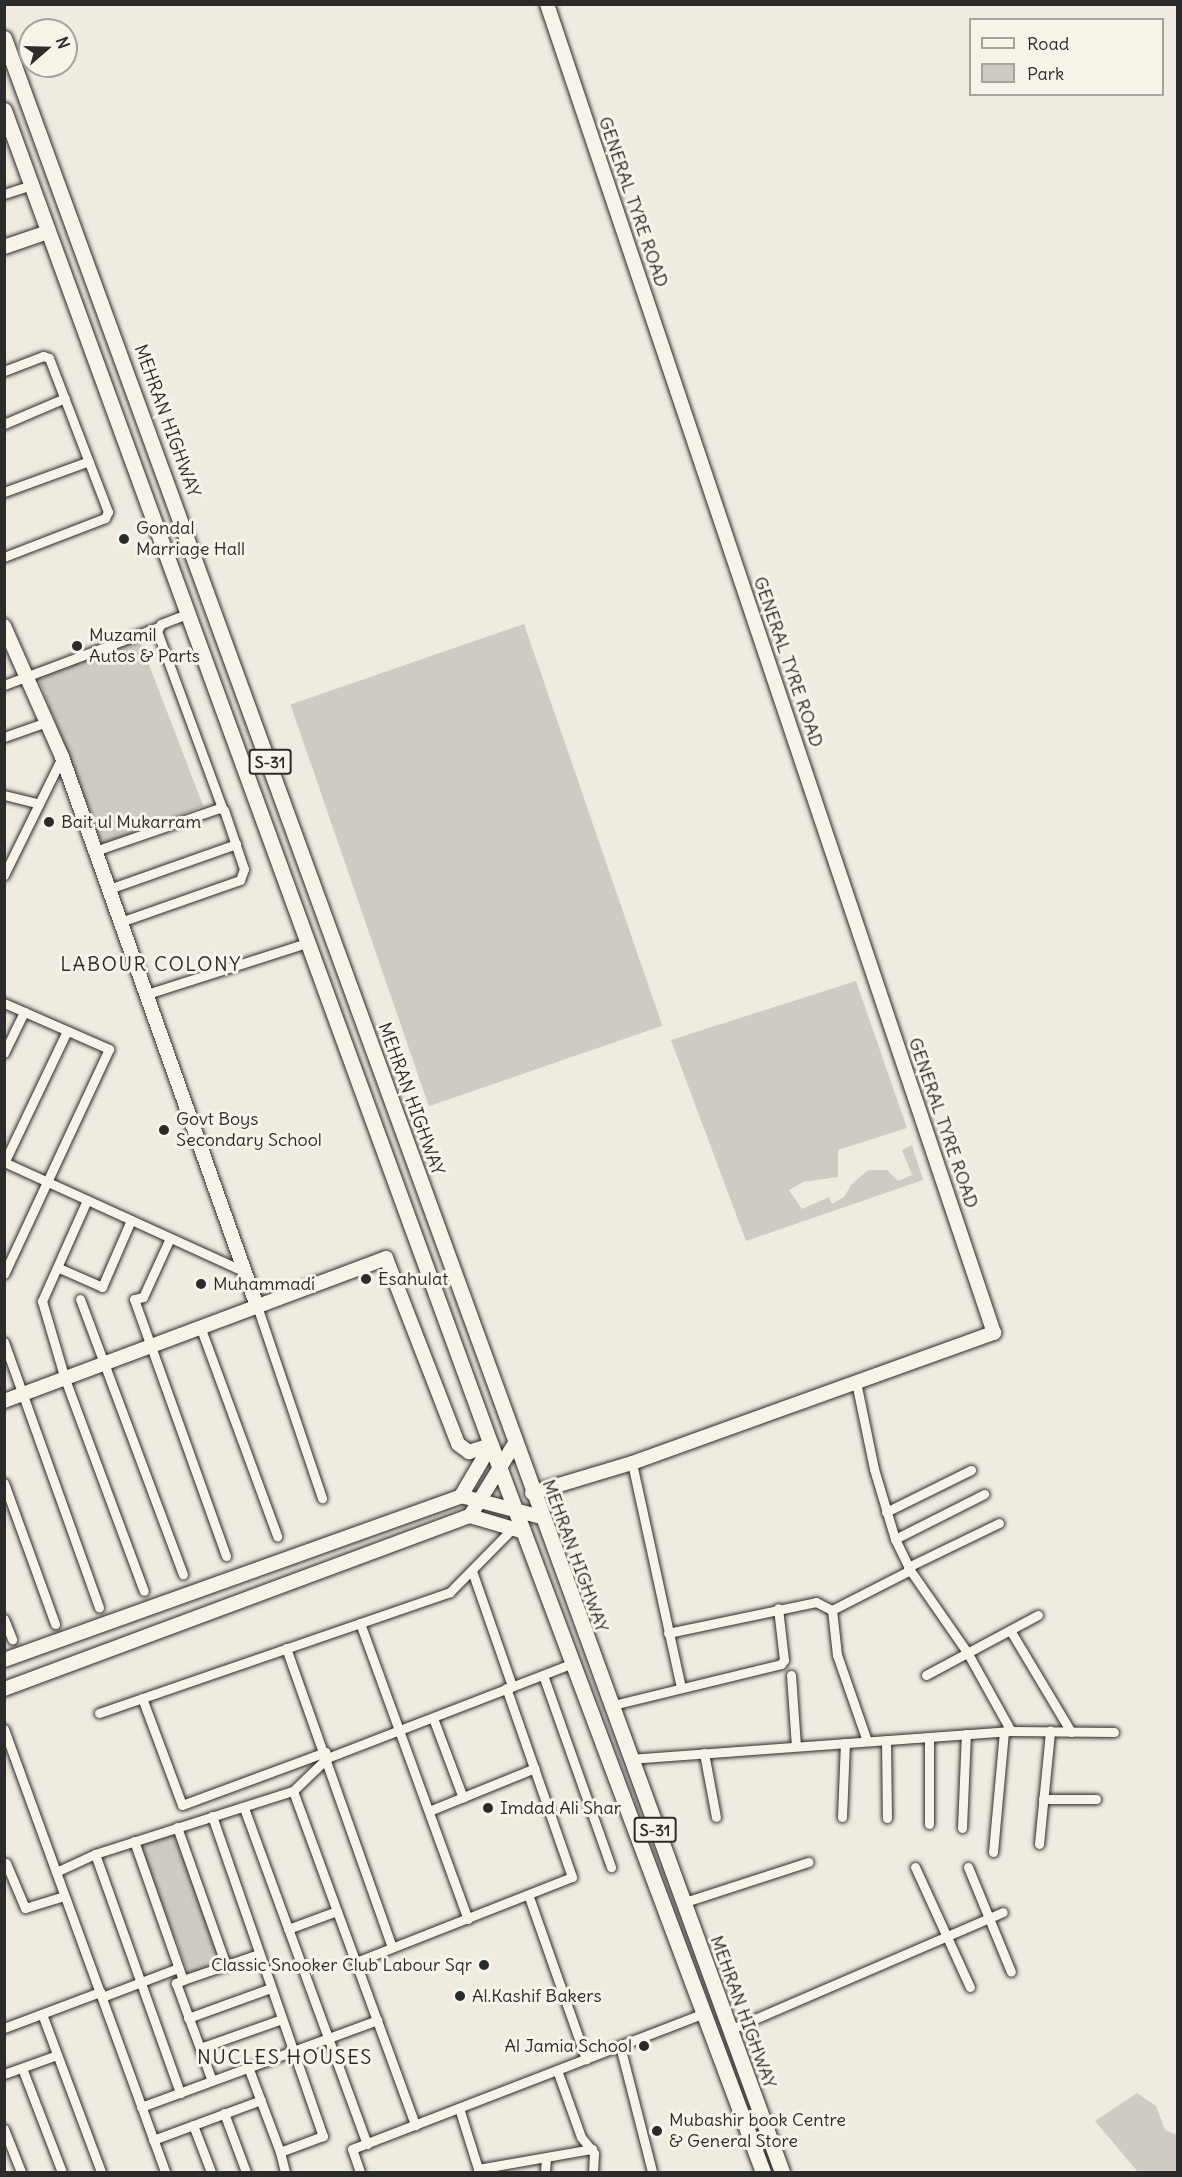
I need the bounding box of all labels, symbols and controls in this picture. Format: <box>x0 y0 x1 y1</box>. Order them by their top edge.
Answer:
north arrow <box>18 18 78 78</box>
legend <box>969 18 1164 96</box>
text: Road <box>1027 32 1069 55</box>
text: N <box>52 34 74 51</box>
text: Park <box>1027 62 1064 85</box>
street label: GENERAL TYRE ROAD <box>594 114 672 290</box>
street label: MEHRAN HIGHWAY <box>129 342 205 500</box>
place label: Gondal Marriage Hall <box>136 518 245 560</box>
marker: Gondal Marriage Hall <box>117 532 131 546</box>
street label: GENERAL TYRE ROAD <box>749 574 827 750</box>
place label: Muzamil Autos & Parts <box>89 625 200 668</box>
marker: Muzamil Autos & Parts <box>70 639 84 653</box>
road number: S-31 <box>248 749 292 775</box>
place label: Bait ul Mukarram <box>61 811 201 833</box>
marker: Bait ul Mukarram <box>42 815 56 829</box>
district label: LABOUR COLONY <box>60 951 242 975</box>
street label: MEHRAN HIGHWAY <box>373 1020 449 1178</box>
street label: GENERAL TYRE ROAD <box>904 1035 982 1211</box>
place label: Govt Boys Secondary School <box>176 1109 322 1152</box>
marker: Govt Boys Secondary School <box>157 1123 171 1137</box>
place label: Esahulat <box>378 1268 448 1290</box>
marker: Esahulat <box>359 1272 373 1286</box>
place label: Muhammadi <box>213 1273 315 1295</box>
marker: Muhammadi <box>194 1277 208 1291</box>
street label: MEHRAN HIGHWAY <box>537 1477 613 1635</box>
place label: Imdad Ali Shar <box>500 1797 621 1819</box>
marker: Imdad Ali Shar <box>481 1801 495 1815</box>
road number: S-31 <box>632 1817 678 1843</box>
street label: MEHRAN HIGHWAY <box>705 1933 781 2091</box>
place label: Classic Snooker Club Labour Sqr <box>211 1954 472 1976</box>
marker: Classic Snooker Club Labour Sqr <box>477 1958 491 1972</box>
place label: Al.Kashif Bakers <box>472 1985 602 2007</box>
marker: Al.Kashif Bakers <box>453 1989 467 2003</box>
place label: Al Jamia School <box>505 2035 632 2057</box>
marker: Al Jamia School <box>637 2039 651 2053</box>
district label: NUCLES HOUSES <box>197 2044 373 2068</box>
place label: Mubashir book Centre & General Store <box>669 2110 846 2152</box>
marker: Mubashir book Centre & General Store <box>650 2124 664 2138</box>

